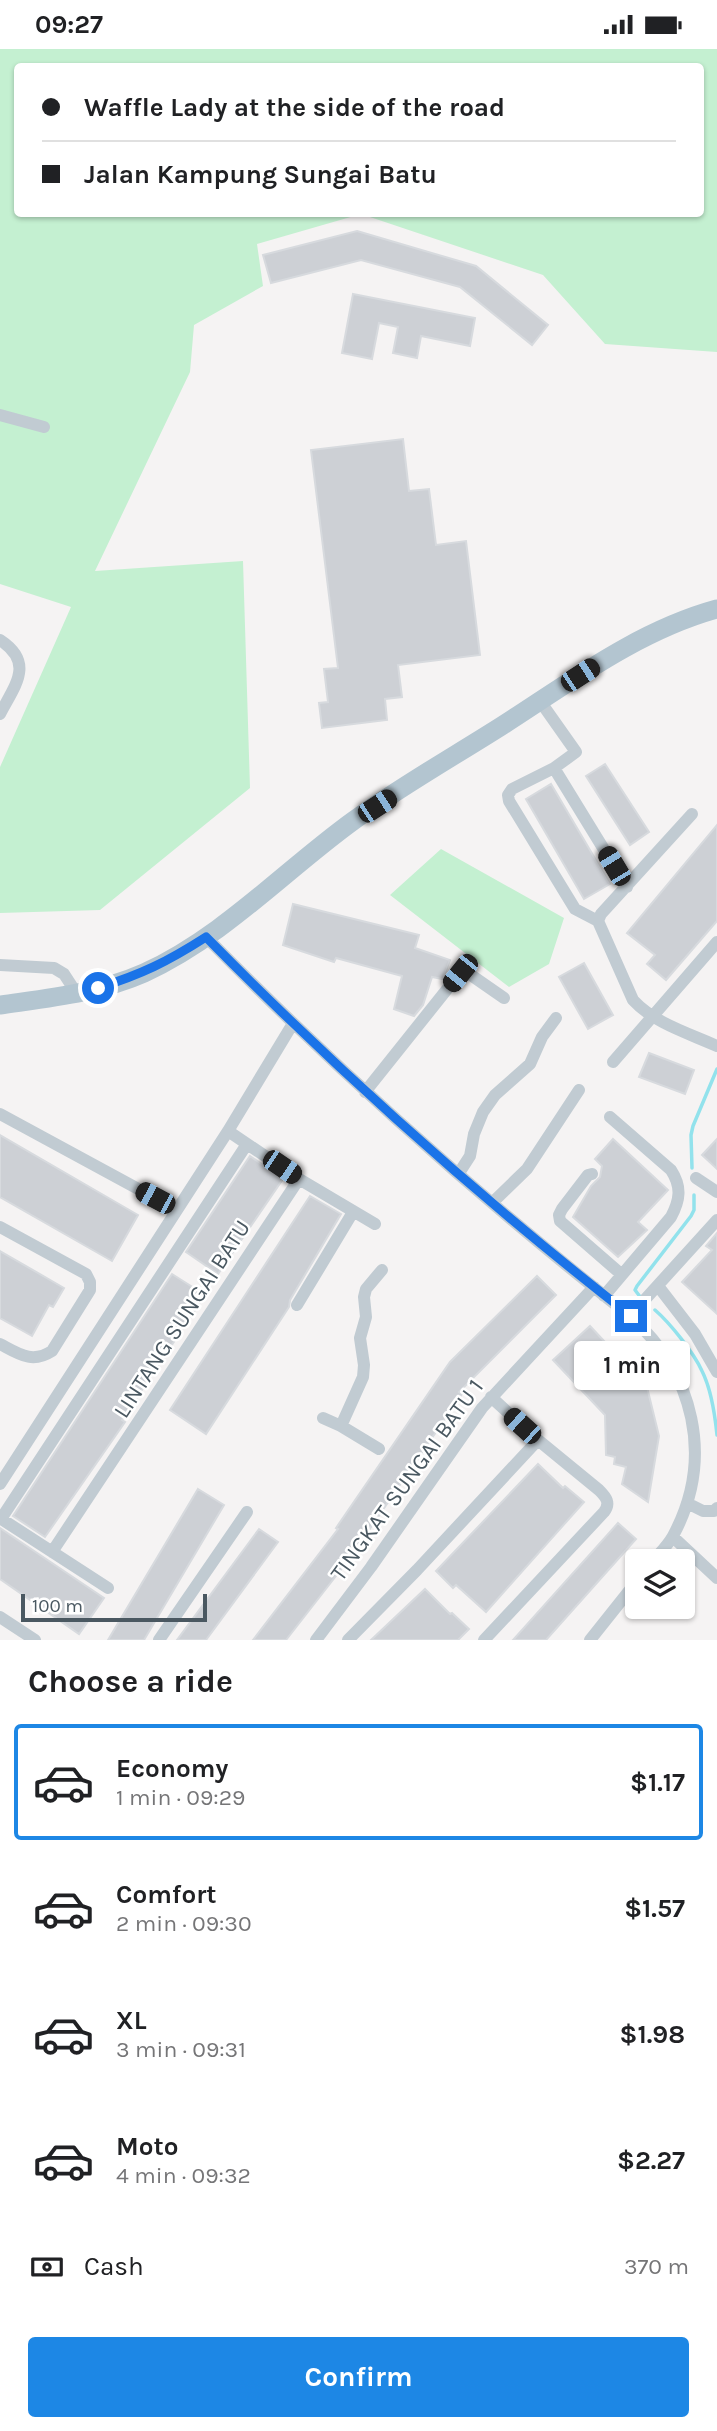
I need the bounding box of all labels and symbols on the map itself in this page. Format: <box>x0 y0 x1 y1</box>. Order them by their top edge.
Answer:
car <box>557 655 604 695</box>
car <box>354 786 401 826</box>
car <box>595 843 634 889</box>
car <box>439 950 482 996</box>
route start <box>82 972 114 1004</box>
car <box>259 1147 306 1187</box>
car <box>132 1179 179 1217</box>
street label: LINTANG SUNGAI BATU <box>108 1215 256 1423</box>
route end <box>615 1300 647 1332</box>
callout: 1 min <box>573 1341 689 1389</box>
street label: TINGKAT SUNGAI BATU 1 <box>325 1374 489 1586</box>
car <box>500 1404 545 1448</box>
scale bar <box>21 1591 206 1623</box>

